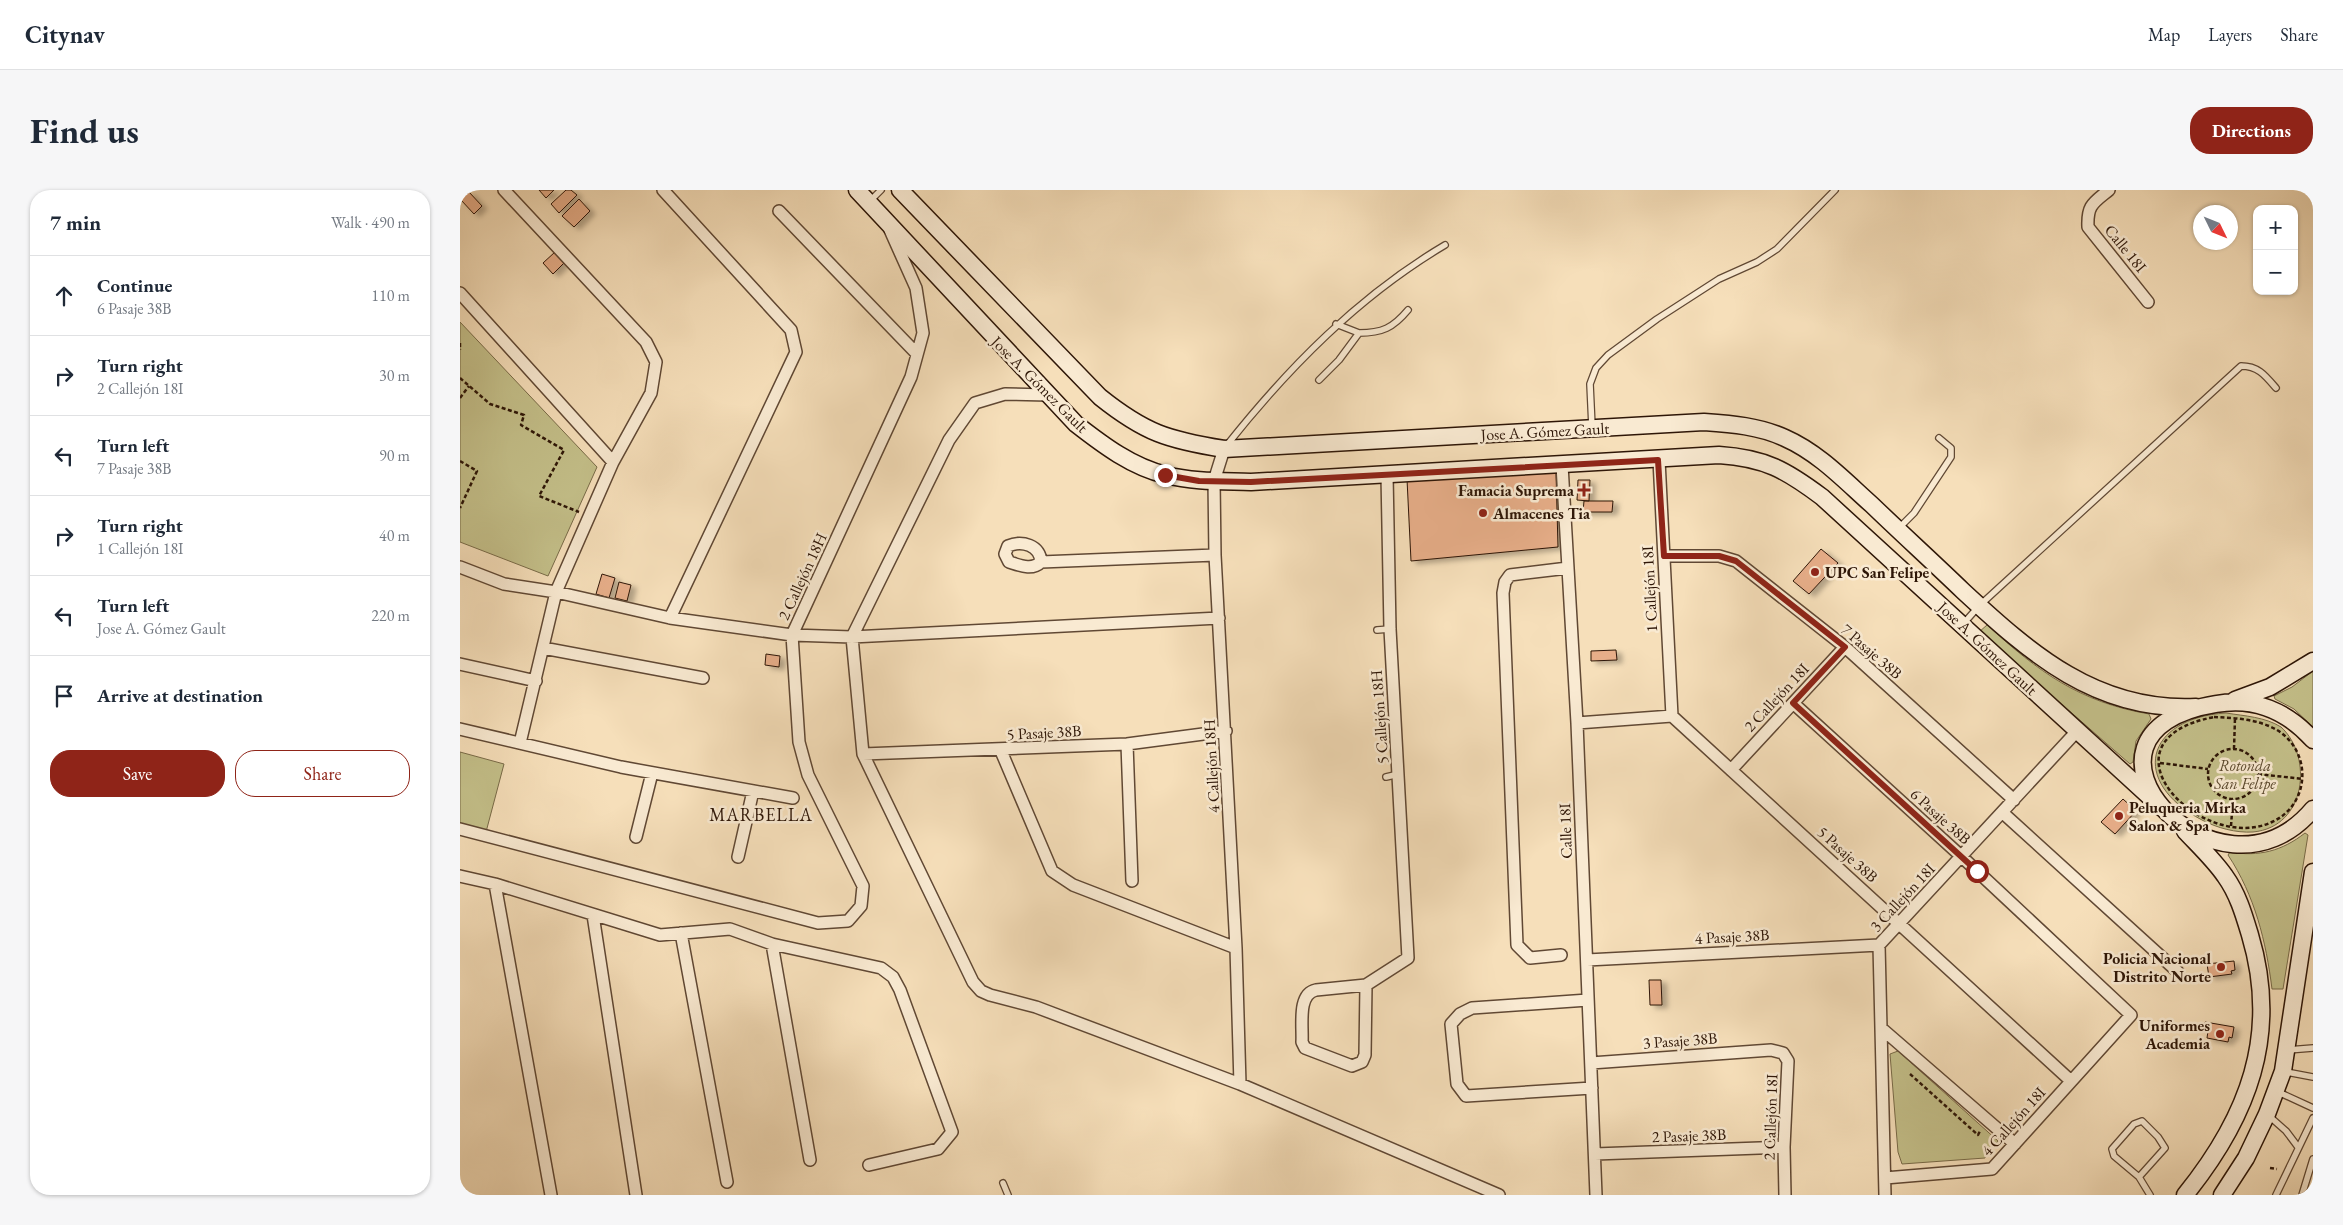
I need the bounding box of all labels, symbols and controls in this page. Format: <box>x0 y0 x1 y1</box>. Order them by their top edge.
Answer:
text: Citynav <box>25 19 105 50</box>
text: Map <box>2148 23 2180 46</box>
text: Layers <box>2208 23 2252 46</box>
text: Share <box>2280 23 2318 46</box>
button: Directions <box>2190 107 2313 154</box>
text: Find us <box>30 108 139 153</box>
north arrow <box>2193 205 2238 250</box>
map controls <box>2253 205 2298 295</box>
button: + <box>2253 205 2298 250</box>
text: 7 min <box>50 209 101 236</box>
text: Walk · 490 m <box>331 212 410 233</box>
street label: Calle 18I <box>2100 220 2152 277</box>
button: − <box>2253 250 2298 295</box>
text: Continue <box>97 273 172 298</box>
icon: ahead <box>50 282 78 310</box>
text: 110 m <box>371 285 410 306</box>
text: 6 Pasaje 38B <box>97 298 172 319</box>
street label: Jose A. Gómez Gault <box>985 330 1093 437</box>
text: Turn right <box>97 353 183 378</box>
icon: right <box>50 362 78 390</box>
text: 30 m <box>379 365 410 386</box>
text: 2 Callejón 18I <box>97 378 184 399</box>
street label: Jose A. Gómez Gault <box>1478 418 1610 445</box>
text: Turn left <box>97 433 169 458</box>
icon: left <box>50 442 78 470</box>
text: 90 m <box>379 445 410 466</box>
text: 7 Pasaje 38B <box>97 458 172 479</box>
route end <box>1154 464 1177 487</box>
place label: Famacia Suprema <box>1458 480 1575 501</box>
marker: Famacia Suprema <box>1578 484 1590 496</box>
place label: Almacenes Tia <box>1492 503 1591 524</box>
marker: Almacenes Tia <box>1477 507 1489 519</box>
text: Turn right <box>97 513 183 538</box>
icon: right <box>50 522 78 550</box>
text: 40 m <box>379 525 410 546</box>
street label: 2 Callejón 18H <box>773 529 832 623</box>
text: 1 Callejón 18I <box>97 538 184 559</box>
street label: 1 Callejón 18I <box>1637 545 1662 633</box>
place label: UPC San Felipe <box>1825 562 1930 583</box>
marker: UPC San Felipe <box>1809 566 1821 578</box>
text: Turn left <box>97 593 169 618</box>
street label: Jose A. Gómez Gault <box>1932 595 2042 700</box>
icon: left <box>50 602 78 630</box>
text: 220 m <box>371 605 410 626</box>
text: Jose A. Gómez Gault <box>97 618 226 639</box>
street label: 7 Pasaje 38B <box>1837 619 1907 684</box>
street label: 2 Callejón 18I <box>1739 658 1814 736</box>
street label: 5 Callejón 18H <box>1366 669 1393 765</box>
icon: arrive <box>50 682 78 710</box>
text: Arrive at destination <box>97 683 263 708</box>
street label: 4 Callejón 18H <box>1199 718 1224 813</box>
street label: 5 Pasaje 38B <box>1006 720 1082 745</box>
button: Save <box>50 750 225 797</box>
button: Share <box>235 750 410 797</box>
park label: Rotonda San Felipe <box>2213 755 2276 794</box>
street label: 6 Pasaje 38B <box>1906 784 1975 849</box>
place label: Peluqueria Mirka Salon & Spa <box>2129 797 2247 836</box>
street label: Calle 18I <box>1554 802 1577 859</box>
district label: MARBELLA <box>709 803 813 826</box>
marker: Peluqueria Mirka Salon & Spa <box>2113 810 2125 822</box>
street label: 5 Pasaje 38B <box>1813 822 1882 887</box>
street label: 3 Callejón 18I <box>1865 858 1940 936</box>
route start <box>1966 860 1989 883</box>
street label: 4 Pasaje 38B <box>1694 924 1770 949</box>
place label: Policia Nacional Distrito Norte <box>2103 948 2211 987</box>
marker: Policia Nacional Distrito Norte <box>2215 961 2227 973</box>
place label: Uniformes Academia <box>2139 1015 2211 1054</box>
street label: 3 Pasaje 38B <box>1642 1027 1718 1054</box>
marker: Uniformes Academia <box>2214 1028 2226 1040</box>
street label: 2 Callejón 18I <box>1758 1073 1783 1161</box>
street label: 4 Callejón 18I <box>1977 1082 2050 1161</box>
street label: 2 Pasaje 38B <box>1651 1124 1727 1147</box>

